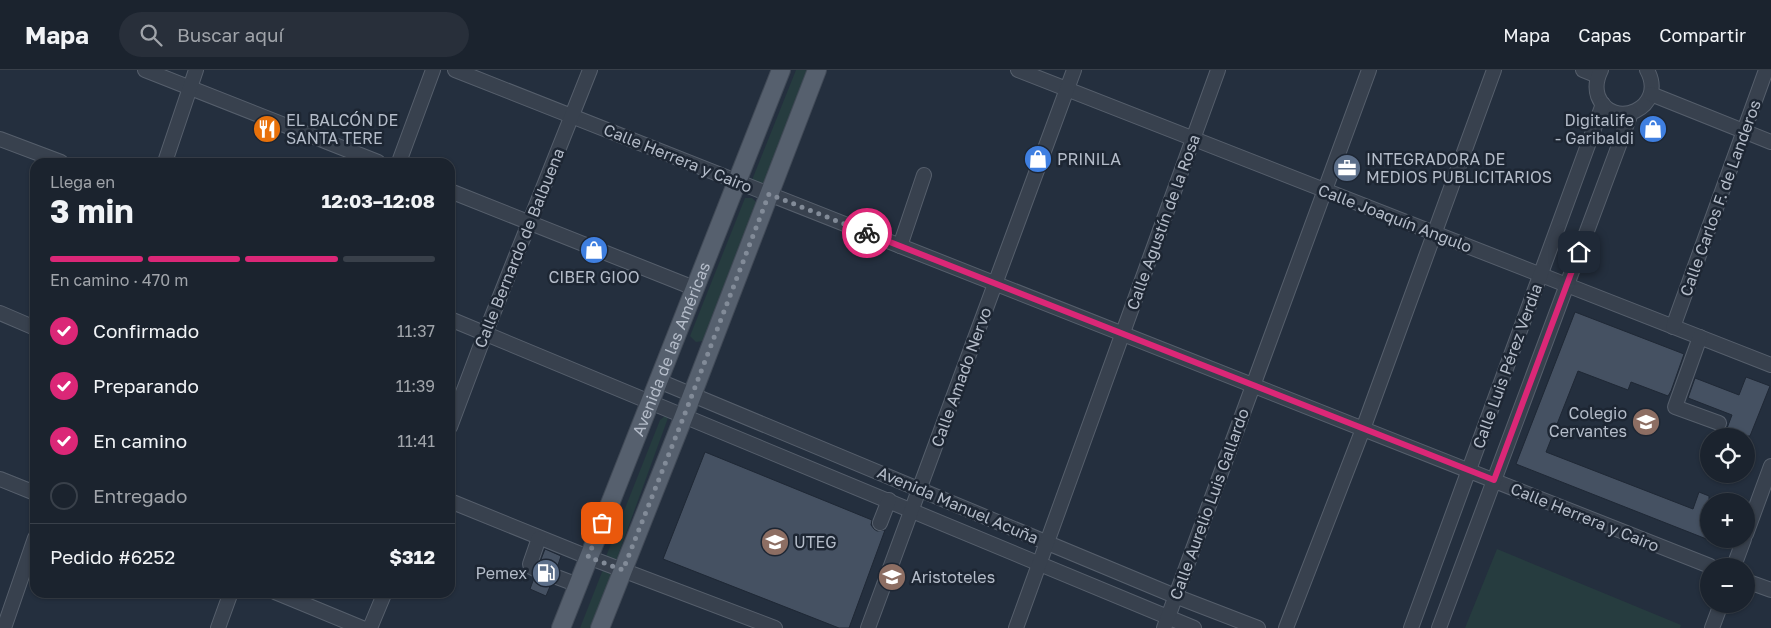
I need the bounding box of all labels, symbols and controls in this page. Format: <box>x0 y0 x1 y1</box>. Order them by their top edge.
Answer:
search box <box>119 12 469 57</box>
text: Mapa <box>25 20 89 49</box>
icon: search <box>137 21 165 49</box>
text: Buscar aquí <box>177 23 284 46</box>
text: Mapa <box>1503 24 1550 46</box>
text: Capas <box>1578 24 1631 46</box>
text: Compartir <box>1659 24 1746 46</box>
street label: Calle Carlos F. de Landeros <box>1675 97 1765 299</box>
place label: EL BALCÓN DE SANTA TERE <box>286 110 398 148</box>
place label: Digitalife - Garibaldi <box>1555 110 1634 148</box>
restaurant icon: EL BALCÓN DE SANTA TERE <box>252 114 282 144</box>
shop icon: Digitalife - Garibaldi <box>1638 114 1668 144</box>
street label: Calle Herrera y Cairo <box>601 119 755 197</box>
street label: Calle Agustín de la Rosa <box>1122 131 1204 313</box>
shop icon: PRINILA <box>1023 144 1053 174</box>
street label: Calle Bernardo de Balbuena <box>470 145 568 351</box>
place label: PRINILA <box>1057 149 1121 169</box>
place label: INTEGRADORA DE MEDIOS PUBLICITARIOS <box>1366 149 1552 187</box>
office icon: INTEGRADORA DE MEDIOS PUBLICITARIOS <box>1332 153 1362 183</box>
text: Llega en <box>50 172 115 192</box>
street label: Calle Joaquín Angulo <box>1315 179 1475 257</box>
text: 12:03–12:08 <box>322 189 435 212</box>
text: 3 min <box>50 192 134 230</box>
courier <box>842 208 892 258</box>
icon: bike <box>853 219 881 247</box>
pin <box>1558 231 1600 273</box>
shop icon: CIBER GIOO <box>579 235 609 265</box>
icon: home <box>1565 238 1593 266</box>
street label: Avenida de las Américas <box>628 259 714 439</box>
place label: CIBER GIOO <box>548 267 640 287</box>
text: En camino · 470 m <box>50 270 188 290</box>
street label: Calle Luis Pérez Verdia <box>1468 281 1546 451</box>
street label: Calle Amado Nervo <box>926 304 996 450</box>
icon: check <box>50 317 78 345</box>
text: Confirmado <box>93 319 199 342</box>
text: 11:37 <box>397 321 435 341</box>
icon: check <box>50 372 78 400</box>
text: Preparando <box>93 374 199 397</box>
text: 11:39 <box>396 376 435 396</box>
place label: Colegio Cervantes <box>1549 403 1627 441</box>
street label: Calle Aurelio Luis Gallardo <box>1165 406 1253 602</box>
school or university icon: Colegio Cervantes <box>1631 407 1661 437</box>
icon: check <box>50 427 78 455</box>
map controls <box>1700 428 1755 613</box>
button: locate <box>1700 428 1755 483</box>
text: En camino <box>93 429 187 452</box>
text: 11:41 <box>397 431 435 451</box>
street label: Avenida Manuel Acuña <box>874 462 1042 548</box>
street label: Calle Herrera y Cairo <box>1508 478 1662 556</box>
text: Entregado <box>93 484 187 507</box>
button: + <box>1700 493 1755 548</box>
pin <box>581 502 623 544</box>
icon: bag <box>588 509 616 537</box>
school or university icon: UTEG <box>760 527 790 557</box>
place label: UTEG <box>794 532 837 552</box>
text: Pedido #6252 <box>50 545 175 568</box>
text: $312 <box>389 545 435 568</box>
fuel station icon: Pemex <box>531 558 561 588</box>
button: − <box>1700 558 1755 613</box>
school or university icon: Aristoteles <box>877 562 907 592</box>
place label: Pemex <box>475 563 527 583</box>
place label: Aristoteles <box>911 567 995 587</box>

